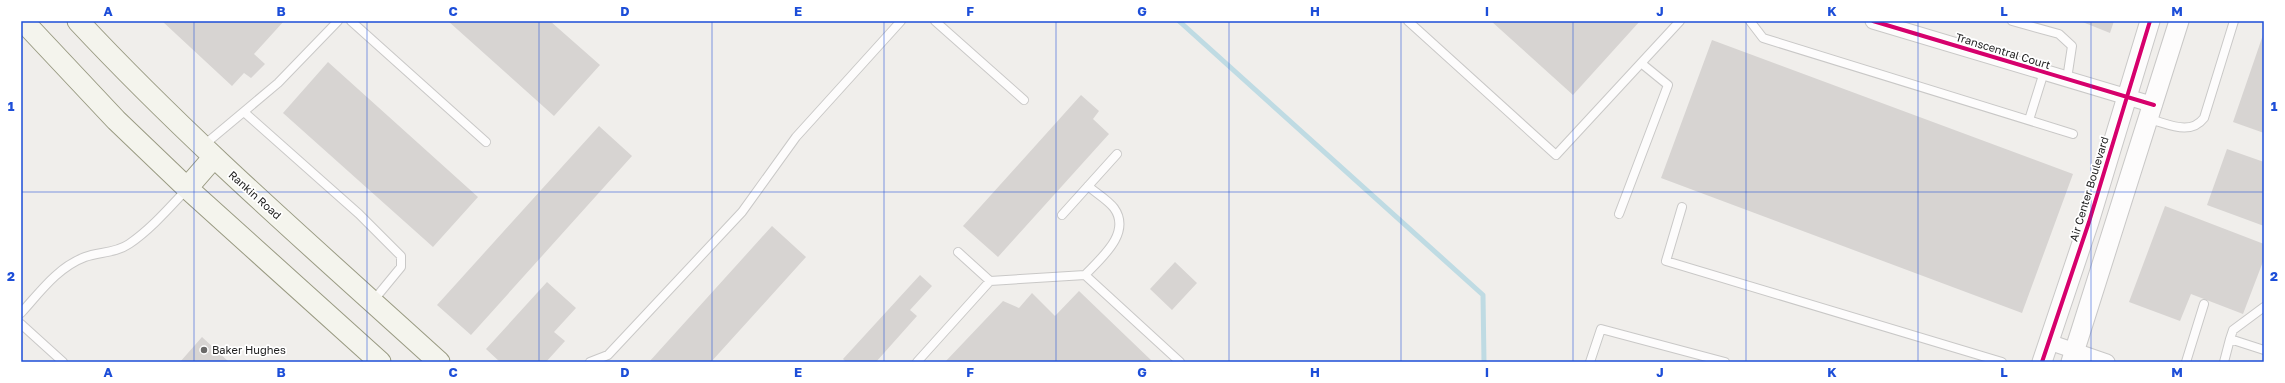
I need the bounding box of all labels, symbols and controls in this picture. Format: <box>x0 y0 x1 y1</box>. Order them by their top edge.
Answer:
text: A <box>103 3 113 19</box>
text: B <box>276 3 286 19</box>
text: C <box>448 3 458 19</box>
text: D <box>620 3 630 19</box>
text: E <box>794 3 802 19</box>
text: F <box>966 3 974 19</box>
text: G <box>1137 3 1147 19</box>
text: H <box>1310 3 1320 19</box>
text: I <box>1485 3 1489 19</box>
text: J <box>1656 3 1664 19</box>
text: K <box>1827 3 1837 19</box>
text: L <box>2000 3 2008 19</box>
text: M <box>2171 3 2183 19</box>
street label: Transcentral Court <box>1954 30 2052 71</box>
text: 1 <box>8 98 15 114</box>
text: 1 <box>2271 98 2278 114</box>
street label: Air Center Boulevard <box>2066 135 2111 243</box>
street label: Rankin Road <box>226 168 284 222</box>
text: 2 <box>7 268 15 284</box>
text: 2 <box>2270 268 2278 284</box>
place label: Baker Hughes <box>212 343 286 356</box>
marker: Baker Hughes <box>199 345 209 355</box>
text: A <box>103 364 113 380</box>
text: B <box>276 364 286 380</box>
text: C <box>448 364 458 380</box>
text: D <box>620 364 630 380</box>
text: E <box>794 364 802 380</box>
text: F <box>966 364 974 380</box>
text: G <box>1137 364 1147 380</box>
text: H <box>1310 364 1320 380</box>
text: I <box>1485 364 1489 380</box>
text: J <box>1656 364 1664 380</box>
text: K <box>1827 364 1837 380</box>
text: L <box>2000 364 2008 380</box>
text: M <box>2171 364 2183 380</box>

